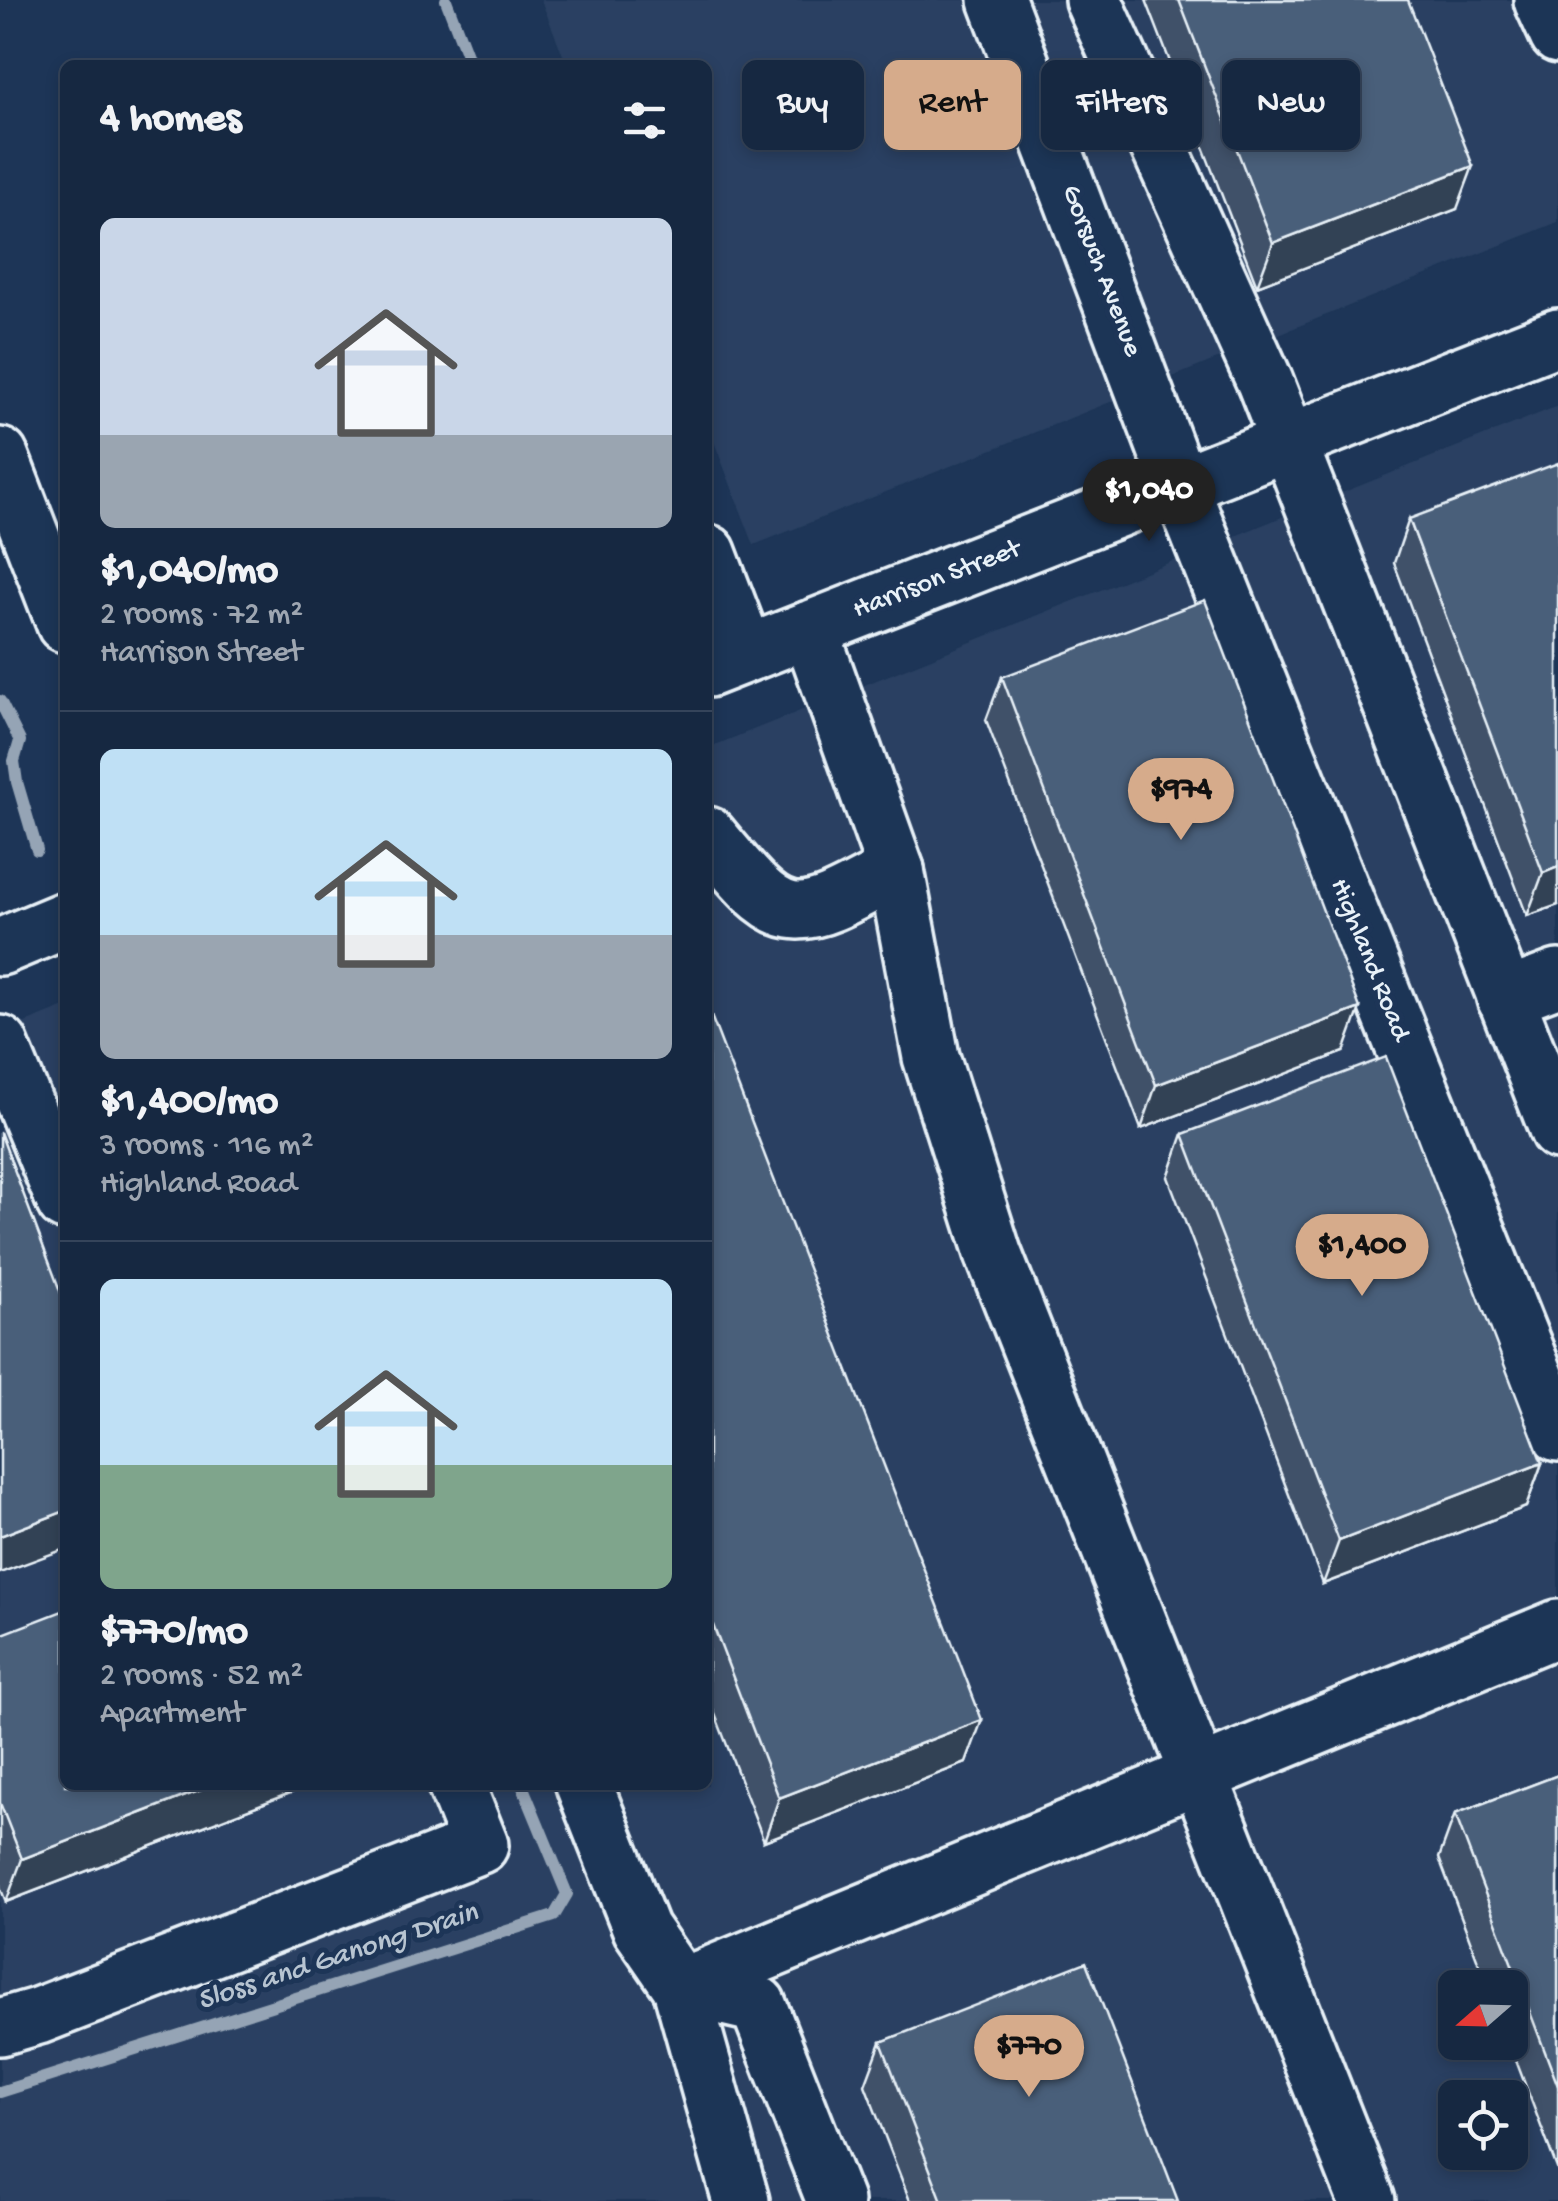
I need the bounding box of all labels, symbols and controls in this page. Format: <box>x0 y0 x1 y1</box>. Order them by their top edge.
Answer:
chip: Buy <box>742 60 864 150</box>
chip: Rent <box>884 60 1021 150</box>
chip: Filters <box>1041 60 1202 150</box>
chip: New <box>1222 60 1360 150</box>
icon: filters <box>617 93 672 148</box>
text: 4 homes <box>100 96 241 145</box>
street label: Gorsuch Avenue <box>1053 181 1149 362</box>
icon: home <box>296 283 476 463</box>
pin: $1,040 <box>1068 459 1230 544</box>
text: $1,040 <box>1105 472 1193 510</box>
street label: Harrison Street <box>849 532 1028 627</box>
text: $1,040/mo <box>100 548 278 597</box>
text: 2 rooms · 72 m² <box>100 597 303 635</box>
text: Harrison Street <box>100 635 302 673</box>
pin: $974 <box>1122 758 1240 843</box>
text: $974 <box>1150 771 1212 809</box>
icon: home <box>296 814 476 994</box>
street label: Highland Road <box>1321 874 1418 1048</box>
text: $1,400/mo <box>100 1079 278 1128</box>
text: 3 rooms · 116 m² <box>100 1128 313 1166</box>
text: Highland Road <box>100 1166 297 1204</box>
pin: $1,400 <box>1281 1214 1443 1299</box>
text: $1,400 <box>1318 1227 1406 1265</box>
icon: home <box>296 1344 476 1524</box>
text: $770/mo <box>100 1609 248 1658</box>
text: 2 rooms · 52 m² <box>100 1658 303 1696</box>
text: Apartment <box>100 1696 244 1734</box>
water label: Sloss and Ganong Drain <box>194 1896 483 2020</box>
north arrow <box>1438 1970 1528 2060</box>
map controls <box>1438 1970 1528 2170</box>
pin: $770 <box>970 2015 1088 2100</box>
text: $770 <box>996 2028 1062 2066</box>
button: locate <box>1438 2080 1528 2170</box>

